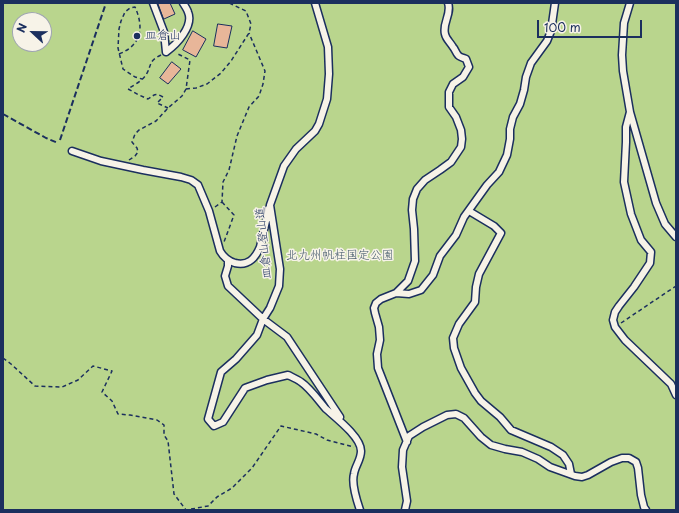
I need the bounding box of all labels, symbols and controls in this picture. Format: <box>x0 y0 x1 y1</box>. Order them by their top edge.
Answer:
north arrow <box>12 12 52 52</box>
scale bar <box>539 12 644 38</box>
text: 100 m <box>544 18 581 36</box>
text: N <box>12 20 31 35</box>
place label: 皿倉山 <box>145 29 181 43</box>
marker: 皿倉山 <box>132 31 142 41</box>
street label: 皿倉山登山道 <box>253 206 275 280</box>
park label: 北九州帆柱国定公園 <box>286 249 394 263</box>

